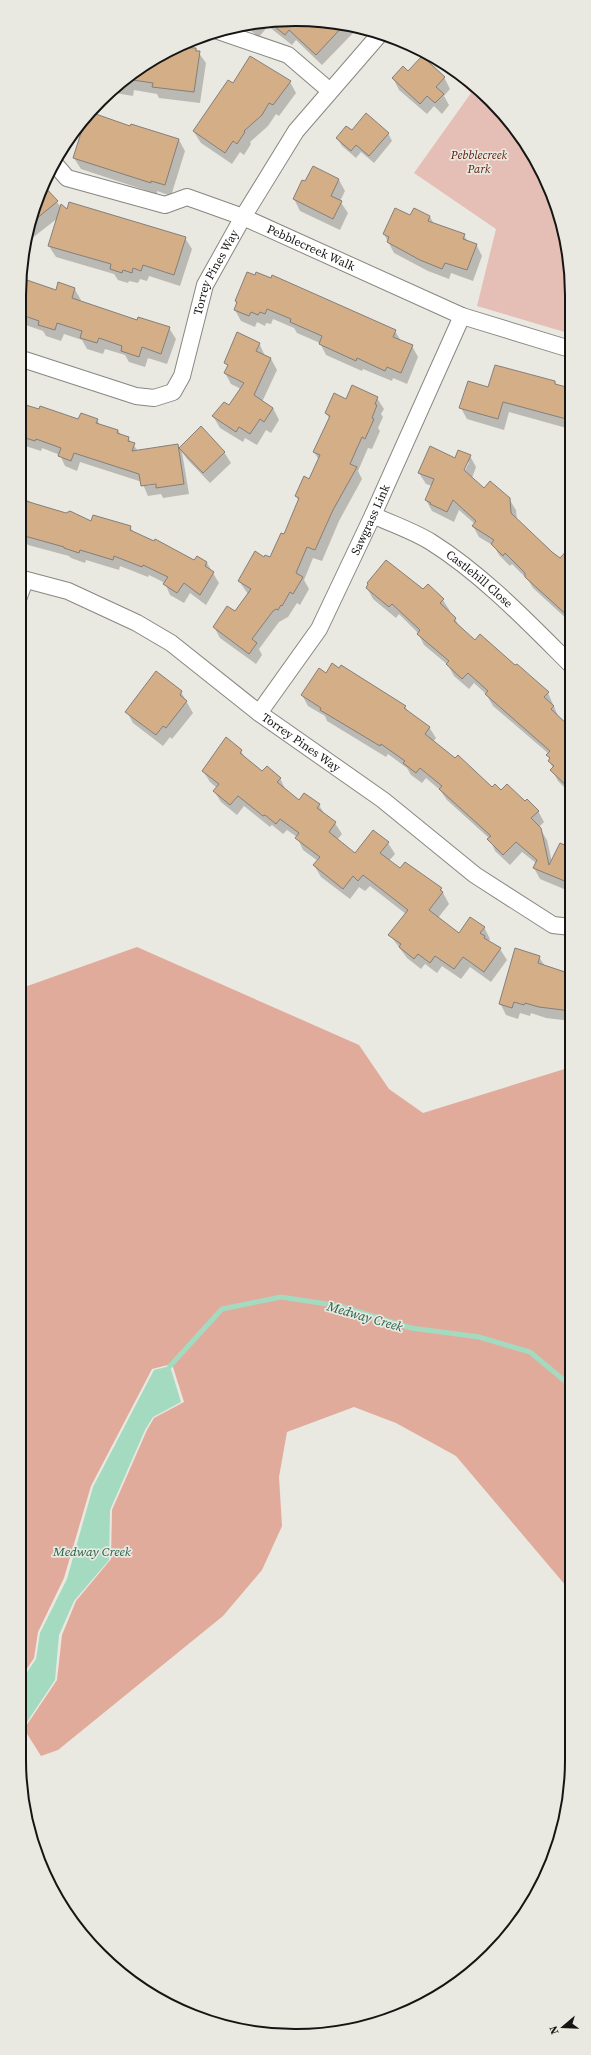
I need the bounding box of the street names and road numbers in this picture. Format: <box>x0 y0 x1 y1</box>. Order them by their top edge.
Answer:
street label: Pebblecreek Walk <box>264 221 358 275</box>
street label: Torrey Pines Way <box>190 226 243 317</box>
street label: Sawgrass Link <box>347 482 394 558</box>
street label: Castlehill Close <box>443 547 516 611</box>
street label: Torrey Pines Way <box>258 709 344 776</box>

